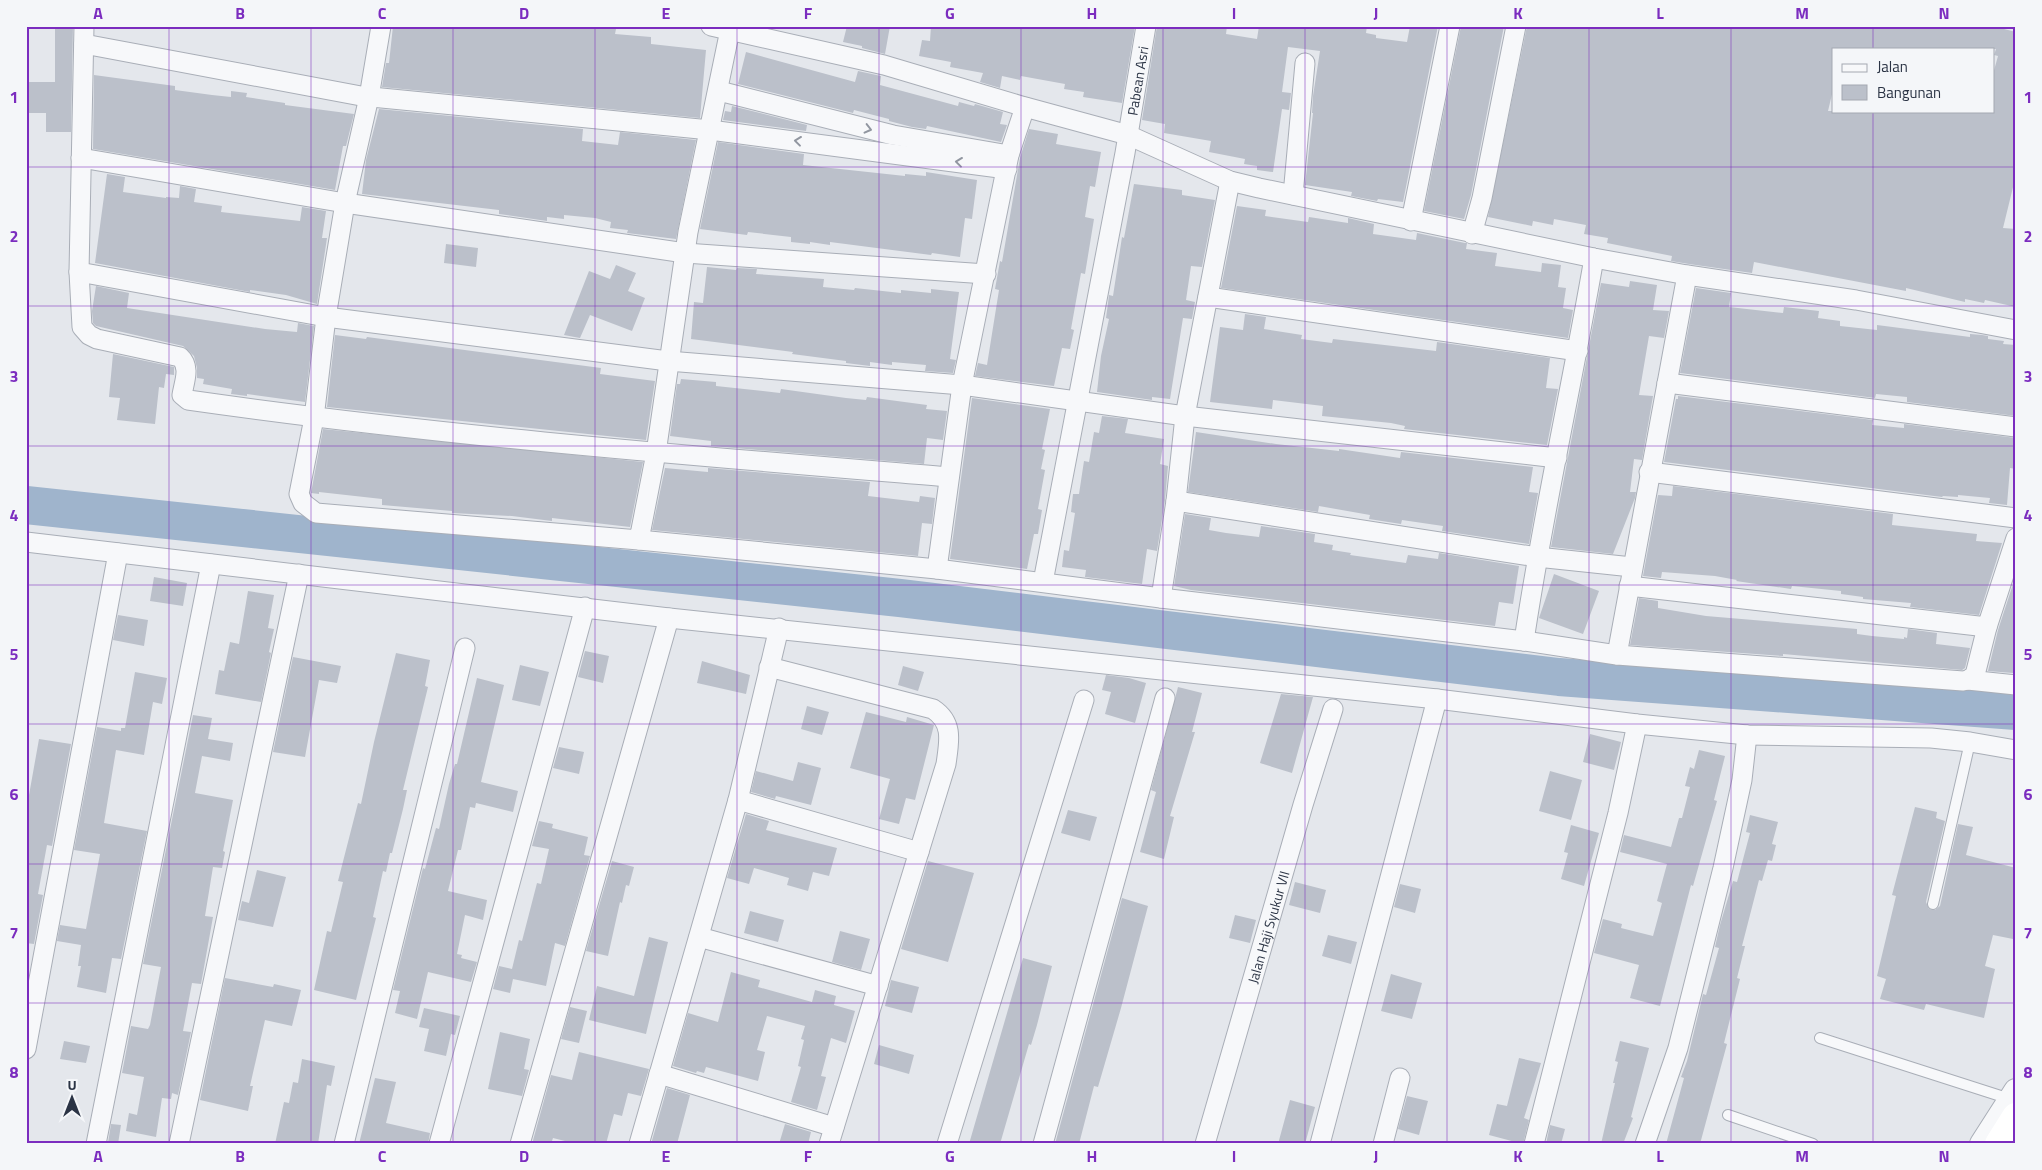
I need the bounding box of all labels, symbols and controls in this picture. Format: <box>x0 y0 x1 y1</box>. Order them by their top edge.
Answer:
text: A <box>93 1 103 25</box>
text: B <box>235 1 245 25</box>
text: C <box>378 1 387 25</box>
text: D <box>519 1 529 25</box>
text: E <box>662 1 671 25</box>
text: F <box>804 1 813 25</box>
text: G <box>945 1 955 25</box>
text: H <box>1087 1 1097 25</box>
text: I <box>1232 1 1236 25</box>
text: J <box>1374 1 1378 25</box>
text: K <box>1513 1 1523 25</box>
text: L <box>1656 1 1664 25</box>
text: M <box>1795 1 1809 25</box>
text: N <box>1938 1 1950 25</box>
street label: Pabean Asri <box>1121 44 1153 117</box>
legend <box>1832 48 1994 112</box>
text: Jalan <box>1877 55 1908 78</box>
text: Bangunan <box>1877 81 1941 104</box>
text: 1 <box>10 85 18 109</box>
text: 1 <box>2024 85 2032 109</box>
one-way arrow <box>863 123 871 133</box>
one-way arrow <box>794 137 802 147</box>
one-way arrow <box>955 158 963 168</box>
text: 2 <box>10 224 18 248</box>
text: 2 <box>2024 224 2032 248</box>
text: 3 <box>10 364 18 388</box>
text: 3 <box>2024 364 2032 388</box>
text: 4 <box>10 503 19 527</box>
text: 4 <box>2024 503 2033 527</box>
text: 5 <box>10 642 19 666</box>
text: 5 <box>2024 642 2033 666</box>
text: 6 <box>10 782 19 806</box>
text: 6 <box>2024 782 2033 806</box>
street label: Jalan Haji Syukur VII <box>1242 868 1294 986</box>
text: 7 <box>10 921 18 945</box>
text: 7 <box>2024 921 2032 945</box>
text: 8 <box>10 1060 19 1084</box>
text: 8 <box>2024 1060 2033 1084</box>
north arrow <box>48 1072 98 1122</box>
text: U <box>67 1074 77 1095</box>
text: A <box>93 1144 103 1168</box>
text: B <box>235 1144 245 1168</box>
text: C <box>378 1144 387 1168</box>
text: D <box>519 1144 529 1168</box>
text: E <box>662 1144 671 1168</box>
text: F <box>804 1144 813 1168</box>
text: G <box>945 1144 955 1168</box>
text: H <box>1087 1144 1097 1168</box>
text: I <box>1232 1144 1236 1168</box>
text: J <box>1374 1144 1378 1168</box>
text: K <box>1513 1144 1523 1168</box>
text: L <box>1656 1144 1664 1168</box>
text: M <box>1795 1144 1809 1168</box>
text: N <box>1938 1144 1950 1168</box>

